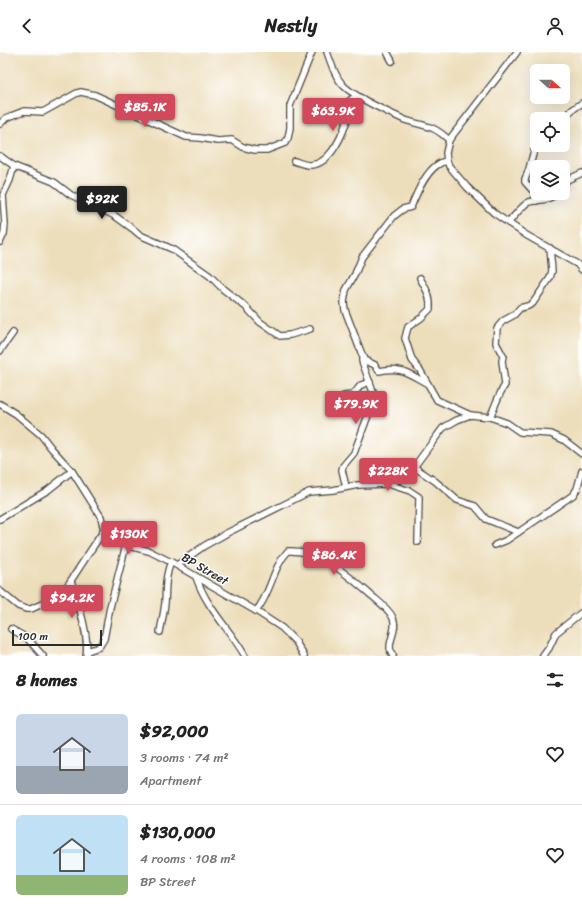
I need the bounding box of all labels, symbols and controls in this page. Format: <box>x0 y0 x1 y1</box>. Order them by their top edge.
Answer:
text: Nestly <box>265 10 317 42</box>
icon: back <box>16 15 38 37</box>
icon: person <box>544 15 566 37</box>
north arrow <box>530 64 570 104</box>
map controls <box>530 64 570 200</box>
pin: $85.1K <box>112 94 178 128</box>
text: $85.1K <box>124 95 166 118</box>
pin: $63.9K <box>300 98 366 132</box>
text: $63.9K <box>311 99 355 122</box>
button: locate <box>530 112 570 152</box>
button: layers <box>530 160 570 200</box>
pin: $92K <box>78 186 126 220</box>
text: $92K <box>86 187 118 210</box>
pin: $79.9K <box>323 391 389 425</box>
text: $79.9K <box>334 392 378 415</box>
pin: $228K <box>360 458 416 492</box>
text: $228K <box>368 459 408 482</box>
pin: $130K <box>101 521 157 555</box>
text: $130K <box>110 522 148 545</box>
pin: $86.4K <box>301 542 367 576</box>
text: $86.4K <box>312 543 356 566</box>
street label: BP Street <box>177 547 234 592</box>
pin: $94.2K <box>39 585 105 619</box>
text: $94.2K <box>50 586 94 609</box>
text: 100 m <box>18 627 48 646</box>
scale bar <box>12 628 102 647</box>
text: 8 homes <box>16 665 77 695</box>
icon: filters <box>544 669 566 691</box>
text: $92,000 <box>140 716 209 746</box>
icon: home <box>48 730 96 778</box>
icon: heart <box>544 743 566 765</box>
text: 3 rooms · 74 m² <box>140 746 229 769</box>
text: Apartment <box>140 769 201 792</box>
text: $130,000 <box>140 817 216 847</box>
icon: home <box>48 831 96 879</box>
icon: heart <box>544 844 566 866</box>
text: 4 rooms · 108 m² <box>140 847 236 870</box>
text: BP Street <box>140 870 196 893</box>

